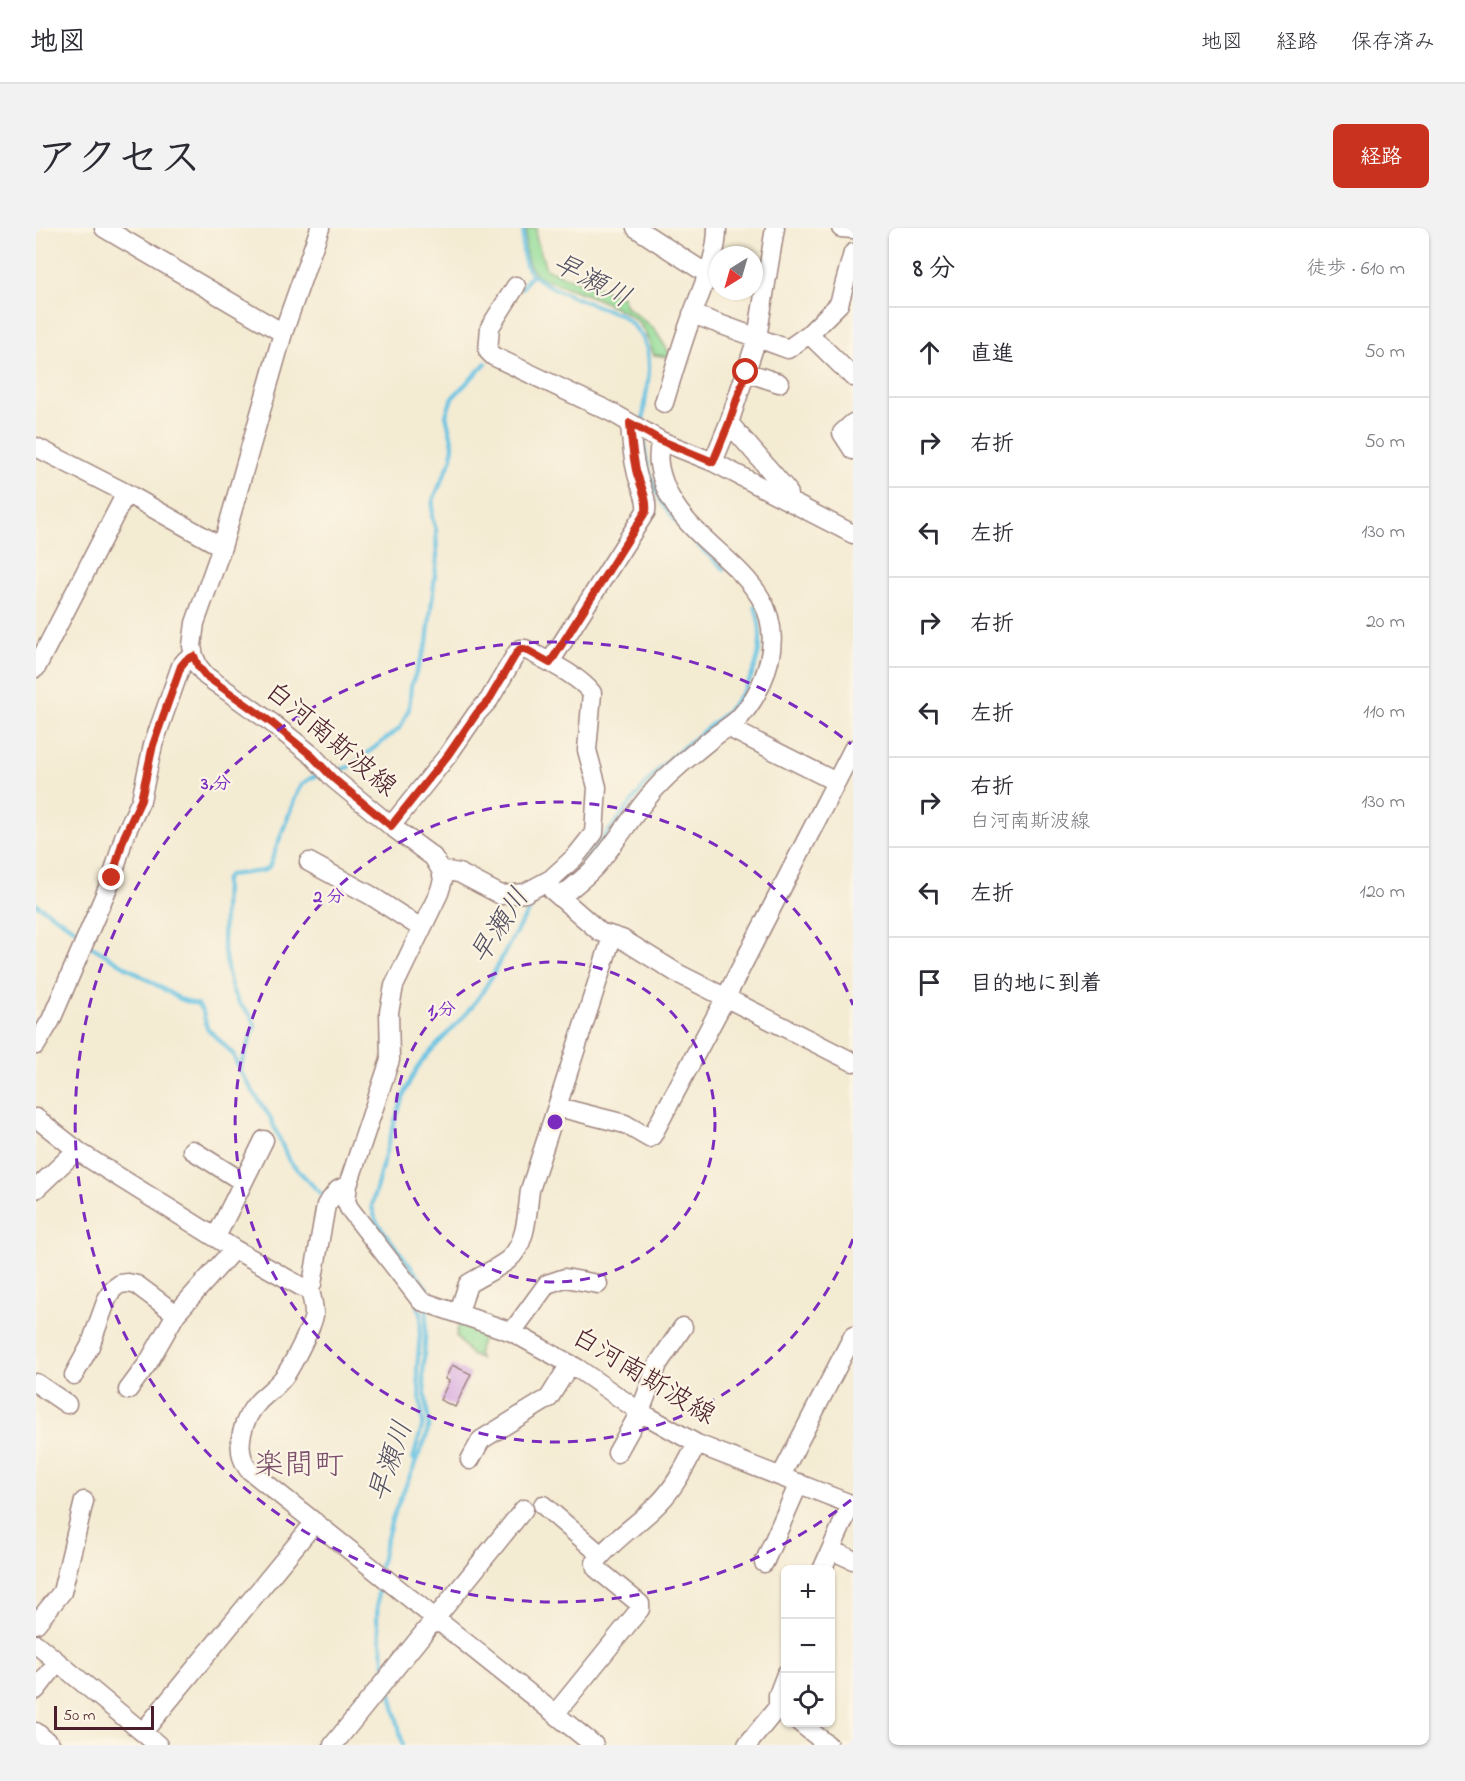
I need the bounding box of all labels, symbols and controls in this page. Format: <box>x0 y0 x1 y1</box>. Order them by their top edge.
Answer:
text: 地図 <box>30 23 86 64</box>
text: 地図 <box>1201 28 1243 58</box>
text: 経路 <box>1276 28 1318 58</box>
text: 保存済み <box>1351 28 1435 58</box>
button: 経路 <box>1333 124 1429 188</box>
text: アクセス <box>36 130 201 191</box>
water label: 早瀬川 <box>544 244 638 320</box>
north arrow <box>709 246 763 300</box>
text: 8 分 <box>913 251 955 289</box>
text: 徒歩 · 610 m <box>1306 255 1405 284</box>
icon: ahead <box>913 336 946 369</box>
text: 50 m <box>1364 338 1405 367</box>
text: 直進 <box>970 339 1014 371</box>
route start <box>732 358 758 384</box>
icon: right <box>913 426 946 459</box>
text: 50 m <box>1364 428 1405 457</box>
text: 右折 <box>970 429 1014 461</box>
icon: left <box>913 516 946 549</box>
text: 130 m <box>1361 518 1405 547</box>
text: 左折 <box>970 519 1014 551</box>
icon: right <box>913 606 946 639</box>
text: 20 m <box>1366 608 1405 637</box>
text: 右折 <box>970 609 1014 641</box>
street label: 白河南斯波線 <box>255 673 405 807</box>
icon: left <box>913 696 946 729</box>
text: 110 m <box>1363 698 1405 727</box>
text: 左折 <box>970 699 1014 731</box>
text: 3 分 <box>200 772 231 798</box>
text: 右折 <box>970 772 1014 804</box>
icon: right <box>913 786 946 819</box>
text: 130 m <box>1361 788 1405 817</box>
text: 白河南斯波線 <box>970 808 1090 837</box>
route end <box>98 864 124 890</box>
icon: left <box>913 876 946 909</box>
text: 120 m <box>1360 878 1405 907</box>
text: 左折 <box>970 879 1014 911</box>
water label: 早瀬川 <box>461 881 541 973</box>
text: 2 分 <box>312 885 345 911</box>
icon: arrive <box>913 966 946 999</box>
text: 目的地に到着 <box>970 969 1102 1001</box>
text: 1 分 <box>428 998 456 1024</box>
centre of rings <box>545 1112 565 1132</box>
street label: 白河南斯波線 <box>564 1319 722 1435</box>
water label: 早瀬川 <box>359 1416 425 1508</box>
district label: 楽間町 <box>254 1445 344 1489</box>
map controls <box>781 1565 835 1727</box>
button: + <box>781 1565 835 1619</box>
button: − <box>781 1619 835 1673</box>
button: locate <box>781 1673 835 1727</box>
scale bar <box>54 1703 154 1730</box>
text: 50 m <box>63 1704 95 1728</box>

